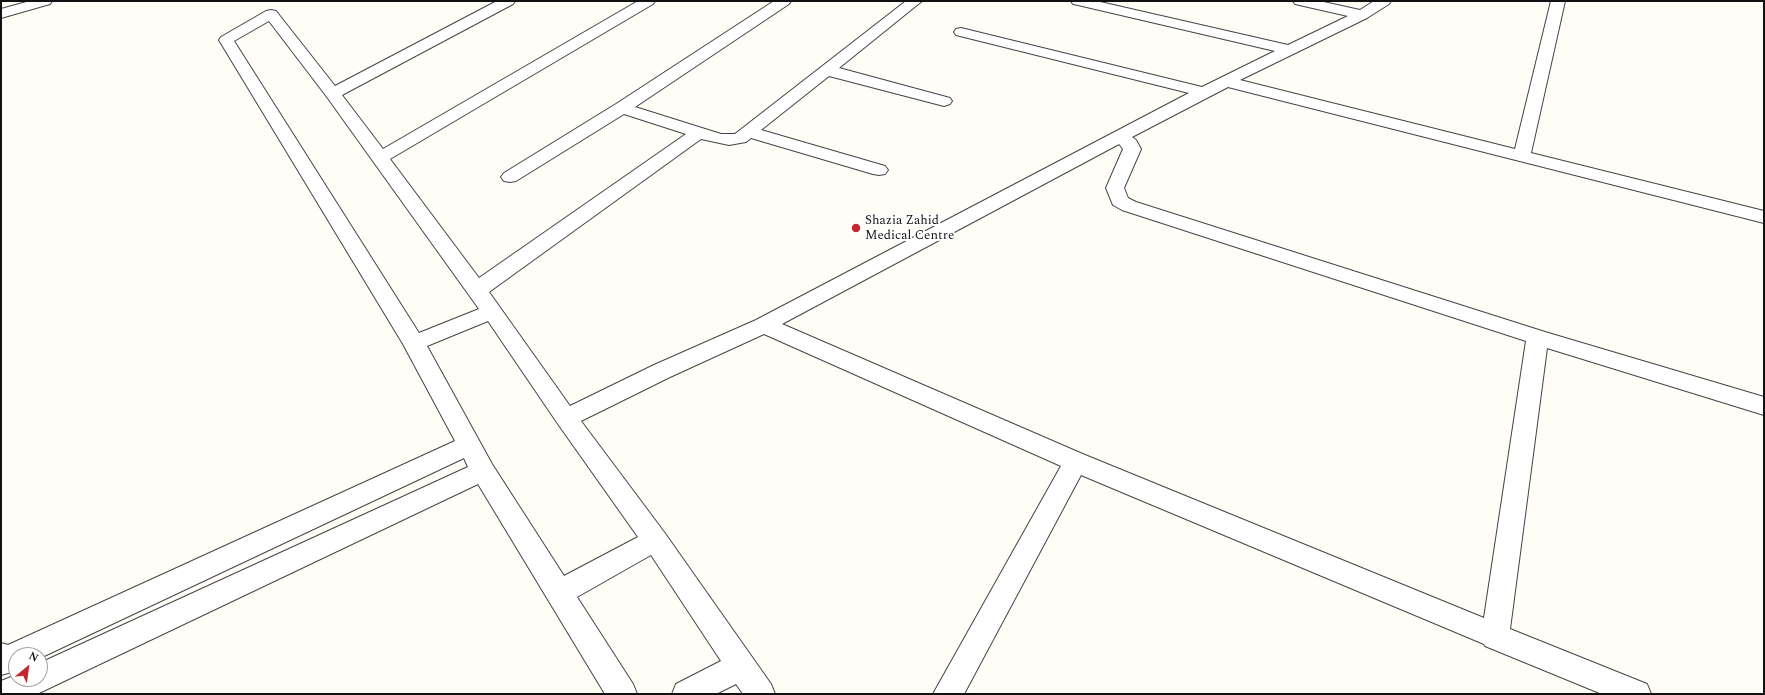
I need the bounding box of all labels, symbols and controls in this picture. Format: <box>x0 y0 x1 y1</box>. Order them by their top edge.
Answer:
place label: Shazia Zahid Medical Centre <box>865 213 954 244</box>
marker: Shazia Zahid Medical Centre <box>850 222 862 234</box>
north arrow <box>8 647 48 687</box>
text: N <box>26 647 42 667</box>

